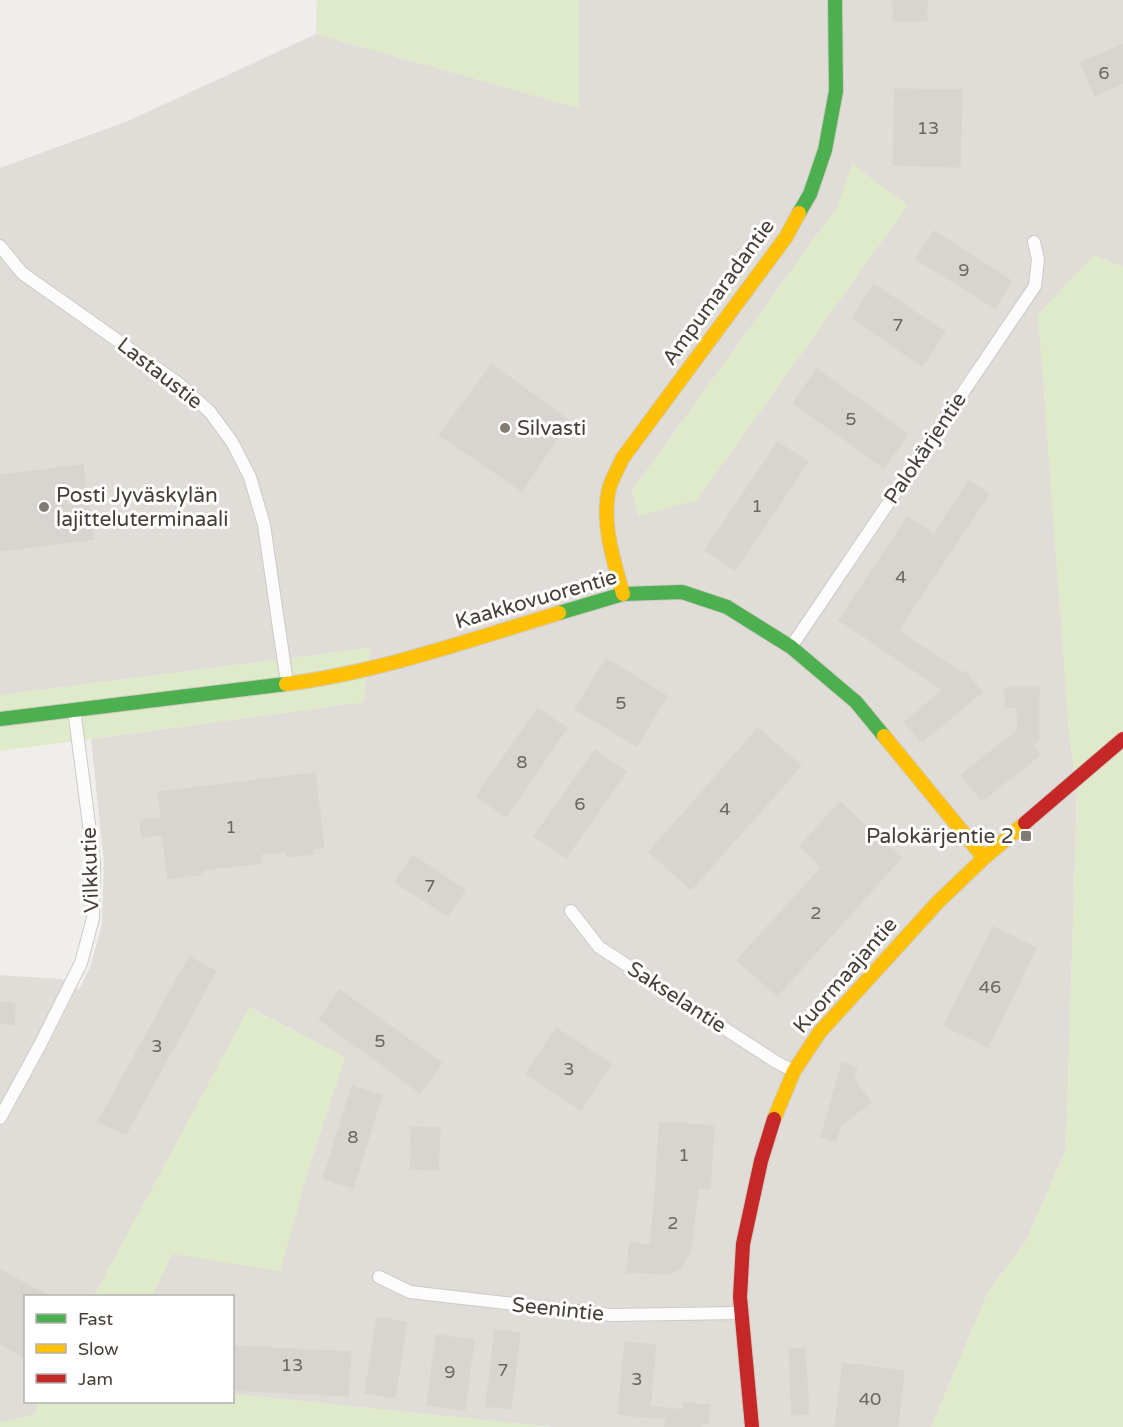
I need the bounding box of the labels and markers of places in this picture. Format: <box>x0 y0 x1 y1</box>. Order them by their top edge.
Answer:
place label: Silvasti <box>517 416 586 441</box>
marker: Silvasti <box>498 421 512 435</box>
place label: Posti Jyväskylän lajitteluterminaali <box>56 483 229 532</box>
marker: Posti Jyväskylän lajitteluterminaali <box>37 500 51 514</box>
place label: Palokärjentie 2 <box>866 824 1014 849</box>
marker: Palokärjentie 2 <box>1019 829 1033 843</box>

